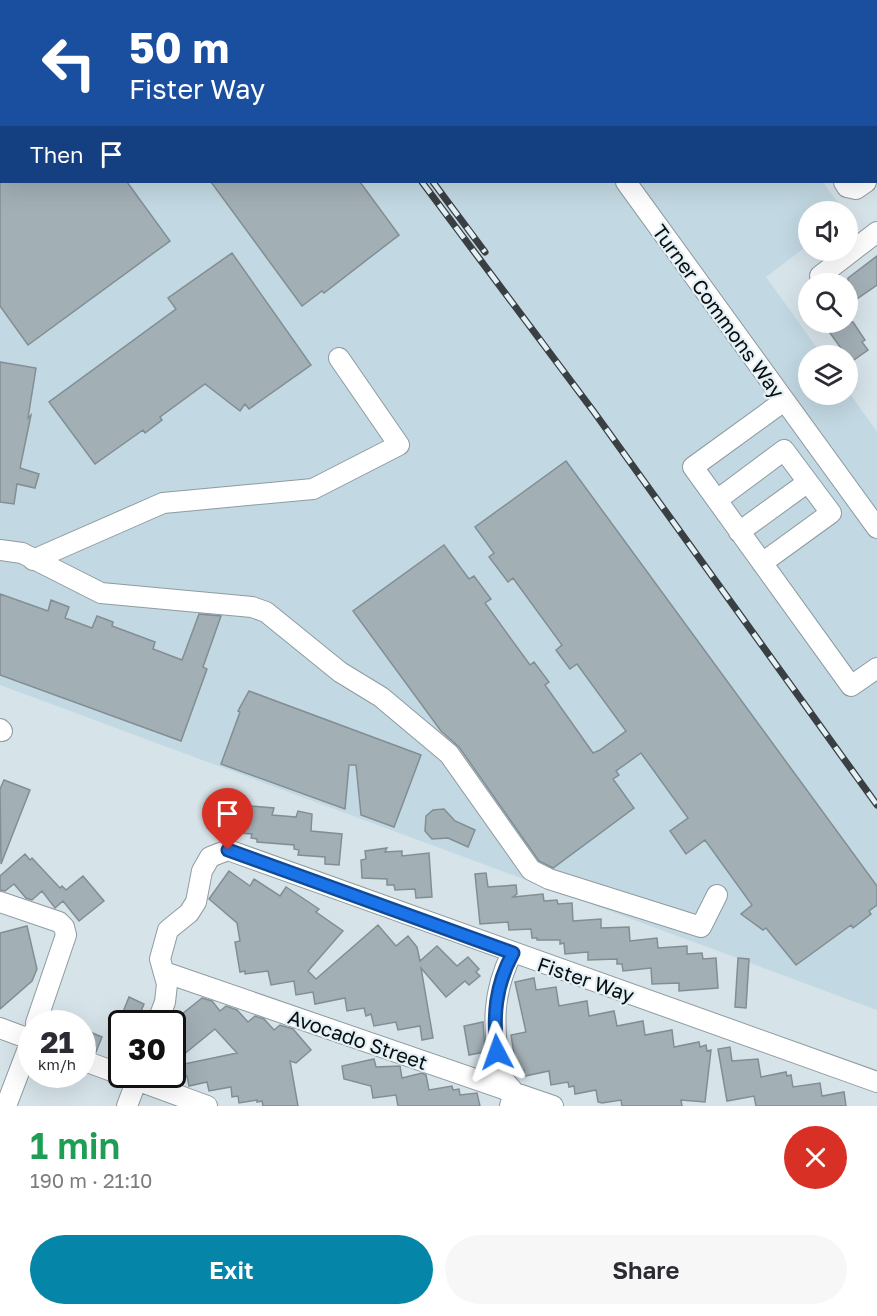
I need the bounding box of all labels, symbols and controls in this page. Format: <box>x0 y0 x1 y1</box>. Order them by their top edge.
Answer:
text: 50 m <box>129 22 229 72</box>
icon: left <box>30 24 108 102</box>
text: Fister Way <box>129 73 265 105</box>
icon: arrive <box>95 138 128 171</box>
text: Then <box>30 141 83 168</box>
map controls <box>798 201 858 405</box>
button: sound <box>798 201 858 261</box>
street label: Turner Commons Way <box>648 220 790 402</box>
button: search <box>798 273 858 333</box>
button: layers <box>798 345 858 405</box>
pin <box>202 788 253 850</box>
icon: arrive <box>211 797 244 830</box>
street label: Fister Way <box>534 951 638 1007</box>
street label: Avocado Street <box>285 1004 431 1074</box>
speed limit sign: 30 <box>108 1010 186 1088</box>
position arrow <box>465 1020 529 1084</box>
text: 21 <box>40 1024 74 1060</box>
text: km/h <box>38 1055 76 1073</box>
text: 1 min <box>30 1124 120 1167</box>
button: close <box>784 1126 847 1189</box>
text: 190 m · 21:10 <box>30 1168 152 1192</box>
button: Exit <box>30 1235 433 1304</box>
button: Share <box>445 1235 847 1304</box>

